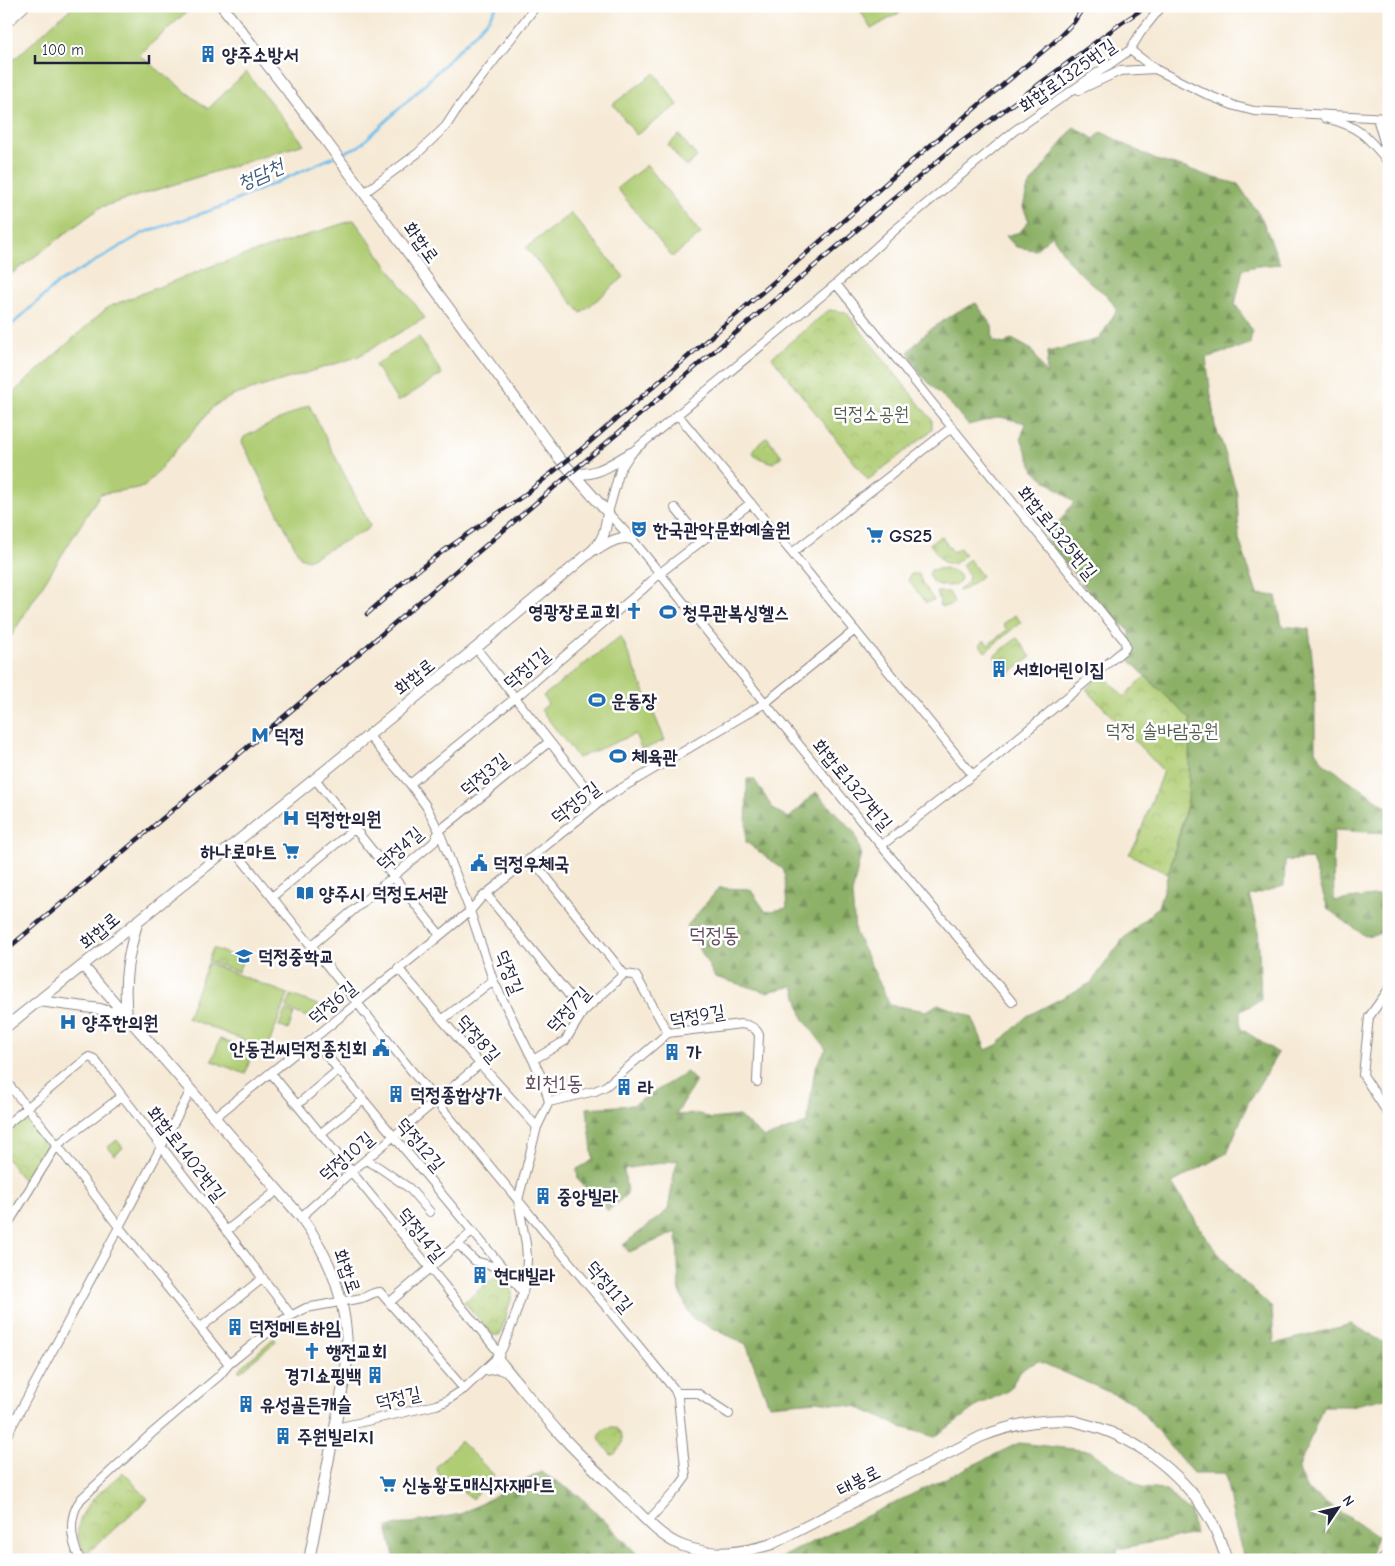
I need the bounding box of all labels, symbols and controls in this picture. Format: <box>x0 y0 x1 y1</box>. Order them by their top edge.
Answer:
scale bar <box>35 32 149 64</box>
street label: 화합로1325번길 <box>1015 34 1121 117</box>
text: 100 m <box>42 41 84 59</box>
building icon: 양주소방서 <box>198 44 218 64</box>
place label: 양주소방서 <box>222 44 298 66</box>
water label: 청담천 <box>233 153 289 195</box>
street label: 화합로 <box>399 218 444 268</box>
park label: 덕정소공원 <box>833 403 909 425</box>
street label: 화합로1325번길 <box>1013 481 1102 584</box>
theatre icon: 한국관악문화예술원 <box>629 519 649 539</box>
place label: 한국관악문화예술원 <box>652 519 791 541</box>
supermarket icon: GS25 <box>865 525 885 545</box>
place label: GS25 <box>889 525 932 547</box>
place label: 영광장로교회 <box>528 601 620 623</box>
church icon: 영광장로교회 <box>624 601 644 621</box>
sports icon: 청무관복싱헬스 <box>658 602 678 622</box>
place label: 청무관복싱헬스 <box>682 602 789 624</box>
street label: 덕정1길 <box>499 643 554 694</box>
street label: 화합로 <box>390 654 439 700</box>
building icon: 서희어린이집 <box>989 659 1009 679</box>
place label: 서희어린이집 <box>1013 659 1105 681</box>
sports icon: 운동장 <box>587 690 607 710</box>
place label: 운동장 <box>611 690 658 712</box>
park label: 덕정 솔바람공원 <box>1105 720 1219 742</box>
metro station icon: 덕정 <box>250 725 270 745</box>
place label: 덕정 <box>274 725 305 747</box>
street label: 화합로1327번길 <box>808 734 897 835</box>
sports icon: 체육관 <box>608 746 628 766</box>
place label: 체육관 <box>631 746 679 768</box>
street label: 덕정3길 <box>456 749 513 801</box>
street label: 덕정5길 <box>547 777 605 829</box>
hospital icon: 덕정한의원 <box>281 808 301 828</box>
place label: 덕정한의원 <box>305 808 381 830</box>
street label: 덕정4길 <box>372 822 427 875</box>
place label: 하나로마트 <box>201 841 277 863</box>
supermarket icon: 하나로마트 <box>281 841 301 861</box>
public building icon: 덕정우체국 <box>469 853 489 873</box>
place label: 덕정우체국 <box>493 853 569 875</box>
library icon: 양주시 덕정도서관 <box>295 883 315 903</box>
place label: 양주시 덕정도서관 <box>319 883 449 905</box>
street label: 화합로 <box>75 908 124 954</box>
district label: 덕정동 <box>689 923 739 947</box>
school or university icon: 덕정중학교 <box>234 946 254 966</box>
place label: 덕정중학교 <box>258 946 334 968</box>
street label: 덕정길 <box>490 947 528 998</box>
street label: 덕정6길 <box>304 976 361 1029</box>
street label: 덕정7길 <box>542 982 595 1037</box>
street label: 덕정9길 <box>668 1000 727 1032</box>
street label: 덕정8길 <box>452 1010 505 1067</box>
hospital icon: 양주한의원 <box>58 1012 78 1032</box>
place label: 양주한의원 <box>82 1012 158 1034</box>
place label: 안동권씨덕정종친회 <box>229 1038 367 1060</box>
public building icon: 안동권씨덕정종친회 <box>371 1038 391 1058</box>
building icon: 가 <box>662 1042 682 1062</box>
place label: 가 <box>686 1042 702 1064</box>
district label: 회천1동 <box>524 1071 584 1095</box>
building icon: 라 <box>614 1077 634 1097</box>
place label: 라 <box>638 1077 654 1099</box>
building icon: 덕정종합상가 <box>386 1084 406 1104</box>
place label: 덕정종합상가 <box>410 1084 502 1106</box>
street label: 화합로1402번길 <box>142 1102 230 1206</box>
street label: 덕정12길 <box>391 1113 449 1176</box>
street label: 덕정10길 <box>315 1127 378 1186</box>
building icon: 중앙빌라 <box>533 1186 553 1206</box>
place label: 중앙빌라 <box>557 1186 619 1208</box>
street label: 덕정14길 <box>393 1203 449 1266</box>
street label: 화합로 <box>329 1246 365 1297</box>
street label: 덕정11길 <box>581 1256 637 1317</box>
building icon: 현대빌라 <box>470 1265 490 1285</box>
place label: 현대빌라 <box>494 1265 556 1287</box>
building icon: 덕정메트하임 <box>225 1317 245 1337</box>
place label: 덕정메트하임 <box>249 1317 341 1339</box>
church icon: 행전교회 <box>302 1341 322 1361</box>
place label: 행전교회 <box>325 1341 387 1363</box>
place label: 경기쇼핑백 <box>285 1365 361 1387</box>
building icon: 경기쇼핑백 <box>365 1365 385 1385</box>
street label: 덕정길 <box>373 1382 423 1414</box>
building icon: 유성골든캐슬 <box>236 1394 256 1414</box>
place label: 유성골든캐슬 <box>260 1394 352 1416</box>
building icon: 주원빌리지 <box>273 1426 293 1446</box>
place label: 주원빌리지 <box>297 1426 373 1448</box>
street label: 태봉로 <box>833 1461 884 1501</box>
supermarket icon: 신농왕도매식자재마트 <box>378 1474 398 1494</box>
place label: 신농왕도매식자재마트 <box>402 1474 555 1496</box>
north arrow <box>1312 1484 1362 1534</box>
text: N <box>1339 1492 1358 1509</box>

